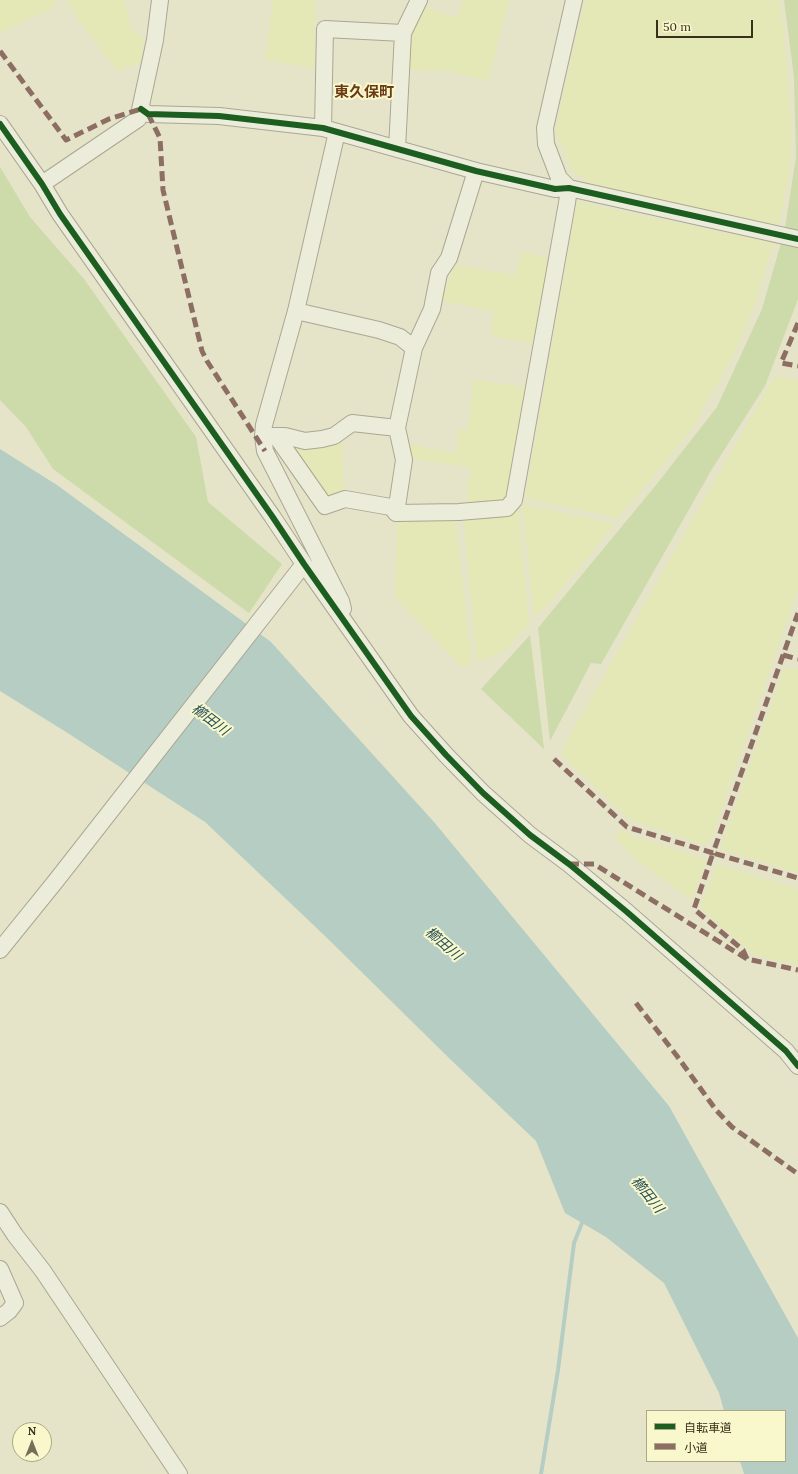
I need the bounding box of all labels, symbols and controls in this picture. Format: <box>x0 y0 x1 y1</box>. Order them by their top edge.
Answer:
scale bar <box>658 12 755 38</box>
text: 50 m <box>663 19 691 34</box>
district label: 東久保町 <box>334 84 394 102</box>
water label: 櫛田川 <box>188 701 232 739</box>
water label: 櫛田川 <box>422 924 464 964</box>
water label: 櫛田川 <box>627 1173 667 1217</box>
legend <box>646 1410 786 1462</box>
text: 自転車道 <box>684 1420 732 1435</box>
north arrow <box>12 1422 52 1462</box>
text: N <box>28 1424 36 1438</box>
text: 小道 <box>684 1440 708 1455</box>

